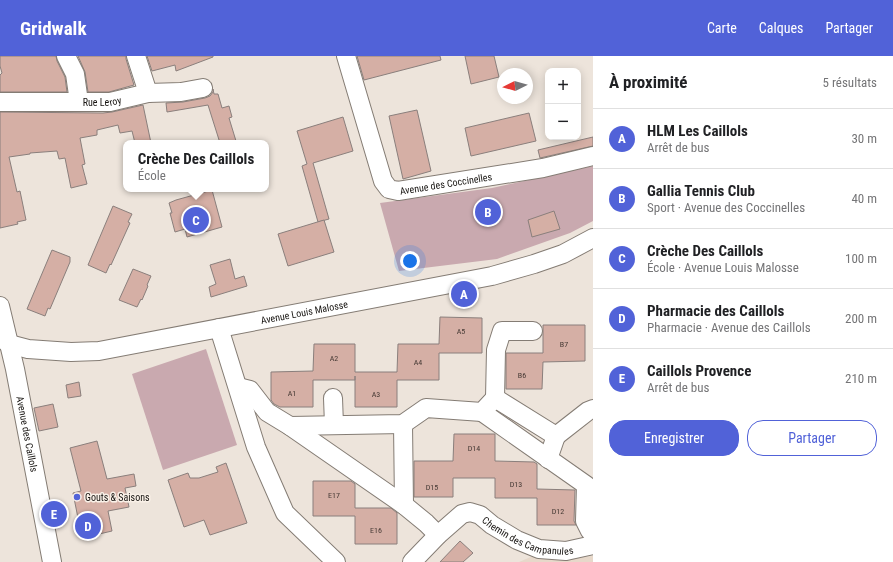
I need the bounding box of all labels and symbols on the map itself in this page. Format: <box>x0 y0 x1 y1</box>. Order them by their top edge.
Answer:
north arrow <box>497 68 533 104</box>
street label: Rue Leroy <box>83 95 122 108</box>
street label: Avenue des Coccinelles <box>399 171 493 197</box>
pin: B <box>475 197 501 227</box>
pin: C <box>183 205 209 235</box>
your location <box>400 251 420 271</box>
pin: A <box>451 279 477 309</box>
street label: Avenue Louis Malosse <box>260 299 349 326</box>
house number: A5 <box>457 327 465 336</box>
house number: B7 <box>560 340 568 349</box>
house number: A2 <box>330 354 338 363</box>
house number: A4 <box>414 358 422 367</box>
house number: B6 <box>518 371 526 380</box>
house number: A1 <box>288 389 296 398</box>
house number: A3 <box>372 390 380 399</box>
street label: Avenue des Caillols <box>14 395 40 473</box>
house number: D14 <box>468 444 480 453</box>
house number: D13 <box>510 480 522 489</box>
house number: D15 <box>426 483 438 492</box>
house number: E17 <box>328 491 340 500</box>
marker: Gouts & Saisons <box>72 492 82 502</box>
place label: Gouts & Saisons <box>85 492 150 503</box>
pin: E <box>41 499 67 529</box>
house number: D12 <box>552 507 564 516</box>
pin: D <box>75 511 101 541</box>
street label: Chemin des Campanules <box>480 514 575 557</box>
house number: E16 <box>370 526 382 535</box>

